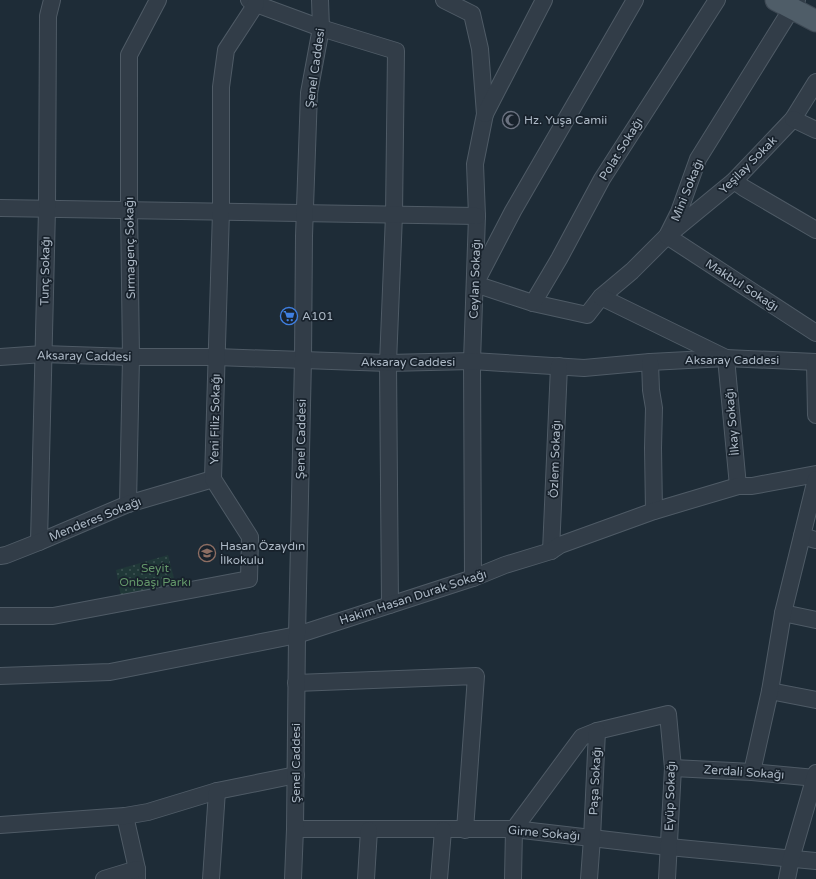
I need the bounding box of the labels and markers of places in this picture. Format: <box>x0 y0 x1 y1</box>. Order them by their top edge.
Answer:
mosque icon: Hz. Yuşa Camii <box>501 110 521 130</box>
place label: Hz. Yuşa Camii <box>524 113 607 127</box>
supermarket icon: A101 <box>279 306 299 326</box>
place label: A101 <box>302 309 334 323</box>
place label: Hasan Özaydın İlkokulu <box>220 539 305 567</box>
school or university icon: Hasan Özaydın İlkokulu <box>197 543 217 563</box>

